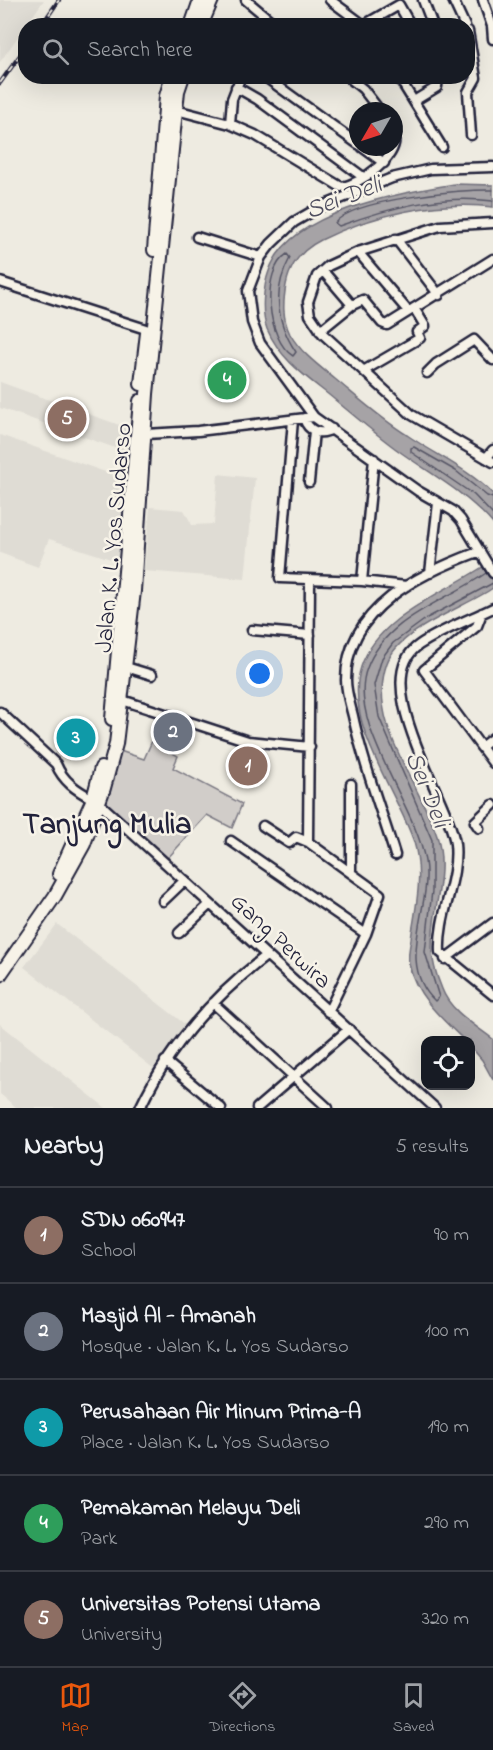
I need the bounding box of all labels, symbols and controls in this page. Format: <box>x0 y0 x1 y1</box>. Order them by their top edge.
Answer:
search box <box>18 18 475 84</box>
icon: search <box>39 35 72 68</box>
text: Search here <box>87 35 192 67</box>
north arrow <box>349 102 403 156</box>
water label: Sei Deli <box>300 166 390 231</box>
pin: 4 <box>208 358 246 403</box>
pin: 5 <box>48 396 86 442</box>
street label: Jalan K. L. Yos Sudarso <box>88 422 142 654</box>
your location <box>245 659 274 688</box>
pin: 2 <box>154 710 192 754</box>
pin: 3 <box>56 716 96 760</box>
pin: 1 <box>228 744 268 789</box>
water label: Sei Deli <box>394 746 459 836</box>
district label: Tanjung Mulia <box>23 804 191 849</box>
street label: Gang Perwira <box>221 886 339 998</box>
map controls <box>421 1036 475 1090</box>
button: locate <box>421 1036 475 1090</box>
text: Nearby <box>24 1128 103 1166</box>
text: 5 results <box>396 1133 469 1162</box>
text: SDN 060947 <box>81 1205 185 1237</box>
text: 1 <box>40 1221 47 1250</box>
text: 90 m <box>434 1221 469 1250</box>
text: School <box>81 1237 136 1266</box>
text: Masjid Al - Amanah <box>81 1301 256 1333</box>
text: 2 <box>39 1317 48 1346</box>
text: 100 m <box>425 1317 469 1346</box>
text: Mosque · Jalan K. L. Yos Sudarso <box>81 1333 349 1362</box>
text: Perusahaan Air Minum Prima-A <box>81 1397 361 1429</box>
text: 3 <box>39 1413 48 1442</box>
text: 190 m <box>427 1413 469 1442</box>
text: Place · Jalan K. L. Yos Sudarso <box>81 1429 330 1458</box>
text: Pemakaman Melayu Deli <box>81 1493 301 1525</box>
text: 4 <box>39 1509 48 1538</box>
text: 290 m <box>424 1509 469 1538</box>
text: Park <box>81 1525 117 1554</box>
text: Universitas Potensi Utama <box>81 1589 320 1621</box>
text: 5 <box>38 1605 49 1634</box>
text: 320 m <box>422 1605 469 1634</box>
text: University <box>81 1621 162 1650</box>
tab: Map <box>59 1679 92 1739</box>
tab: Directions <box>209 1679 275 1739</box>
tab: Saved <box>393 1679 434 1739</box>

